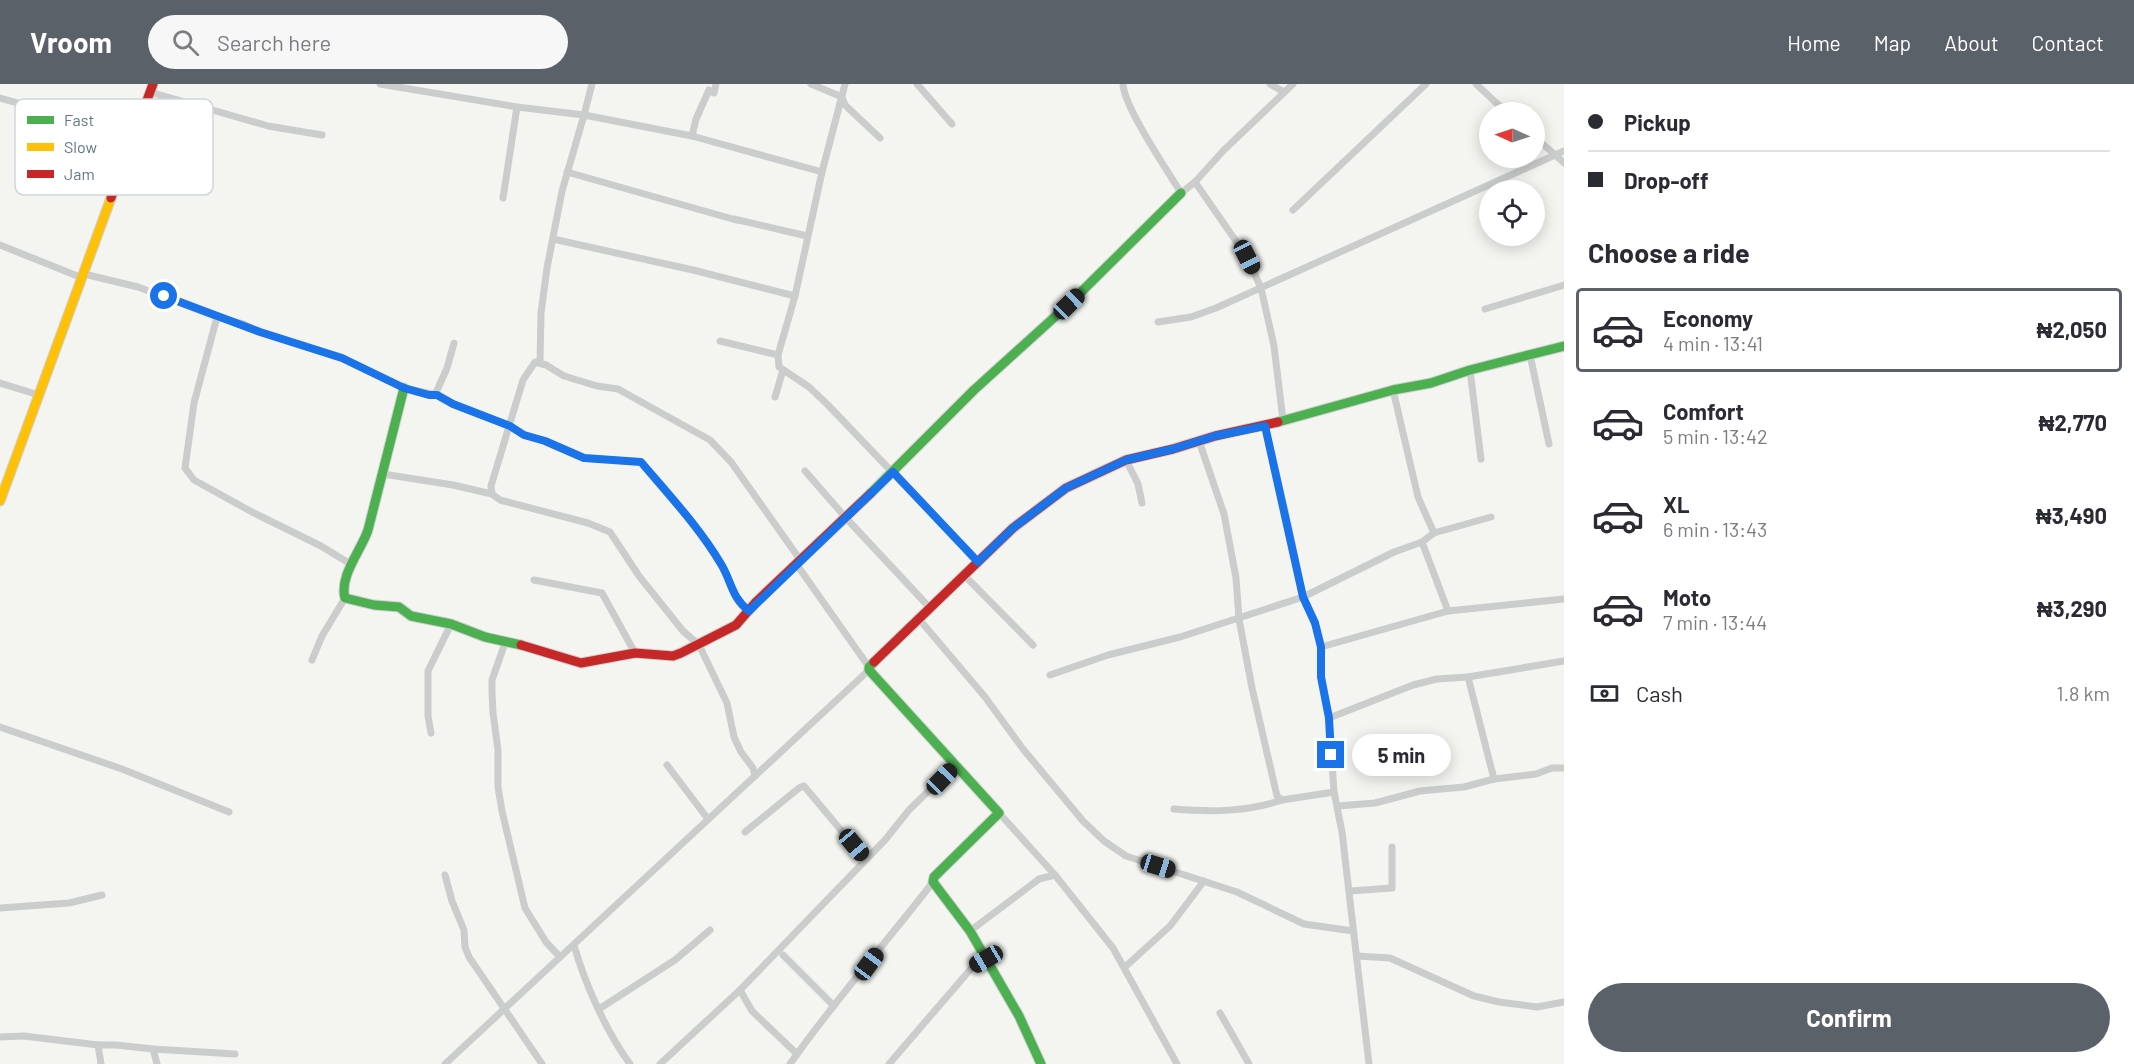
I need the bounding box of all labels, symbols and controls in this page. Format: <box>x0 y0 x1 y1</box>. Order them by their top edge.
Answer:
search box <box>148 15 568 69</box>
text: Vroom <box>30 25 112 59</box>
icon: search <box>169 26 202 59</box>
text: Search here <box>217 29 331 55</box>
text: Home <box>1787 30 1841 55</box>
text: Map <box>1874 30 1911 55</box>
text: About <box>1944 30 1999 55</box>
text: Contact <box>2032 30 2104 55</box>
legend <box>15 99 213 195</box>
north arrow <box>1479 102 1545 168</box>
map controls <box>1479 102 1545 246</box>
text: Pickup <box>1624 109 1691 135</box>
text: Fast <box>64 110 94 129</box>
text: Slow <box>64 137 97 156</box>
text: Jam <box>64 164 95 183</box>
text: Drop-off <box>1624 167 1708 193</box>
button: locate <box>1479 180 1545 246</box>
text: Choose a ride <box>1588 236 1750 268</box>
car <box>1231 237 1263 277</box>
route start <box>150 282 177 309</box>
car <box>1050 285 1088 323</box>
icon: car <box>1591 303 1645 357</box>
text: Economy <box>1663 305 1753 331</box>
text: ₦2,050 <box>2037 316 2107 342</box>
text: 4 min · 13:41 <box>1663 331 1763 355</box>
icon: car <box>1591 396 1645 450</box>
text: Comfort <box>1663 398 1744 424</box>
text: ₦2,770 <box>2039 409 2107 435</box>
text: 5 min · 13:42 <box>1663 424 1768 448</box>
icon: car <box>1591 489 1645 543</box>
text: XL <box>1663 491 1689 517</box>
text: ₦3,490 <box>2036 502 2107 528</box>
text: 6 min · 13:43 <box>1663 517 1767 541</box>
icon: car <box>1591 582 1645 636</box>
text: Moto <box>1663 584 1711 610</box>
text: ₦3,290 <box>2037 595 2107 621</box>
text: 7 min · 13:44 <box>1663 610 1767 634</box>
icon: cash <box>1588 677 1621 710</box>
text: Cash <box>1636 680 1683 706</box>
text: 1.8 km <box>2056 681 2110 705</box>
callout: 5 min <box>1352 734 1451 776</box>
route end <box>1317 741 1344 768</box>
text: 5 min <box>1378 743 1425 767</box>
car <box>923 760 961 798</box>
car <box>836 825 872 865</box>
car <box>1138 852 1178 880</box>
car <box>966 942 1006 976</box>
car <box>851 944 887 984</box>
button: Confirm <box>1588 983 2110 1052</box>

